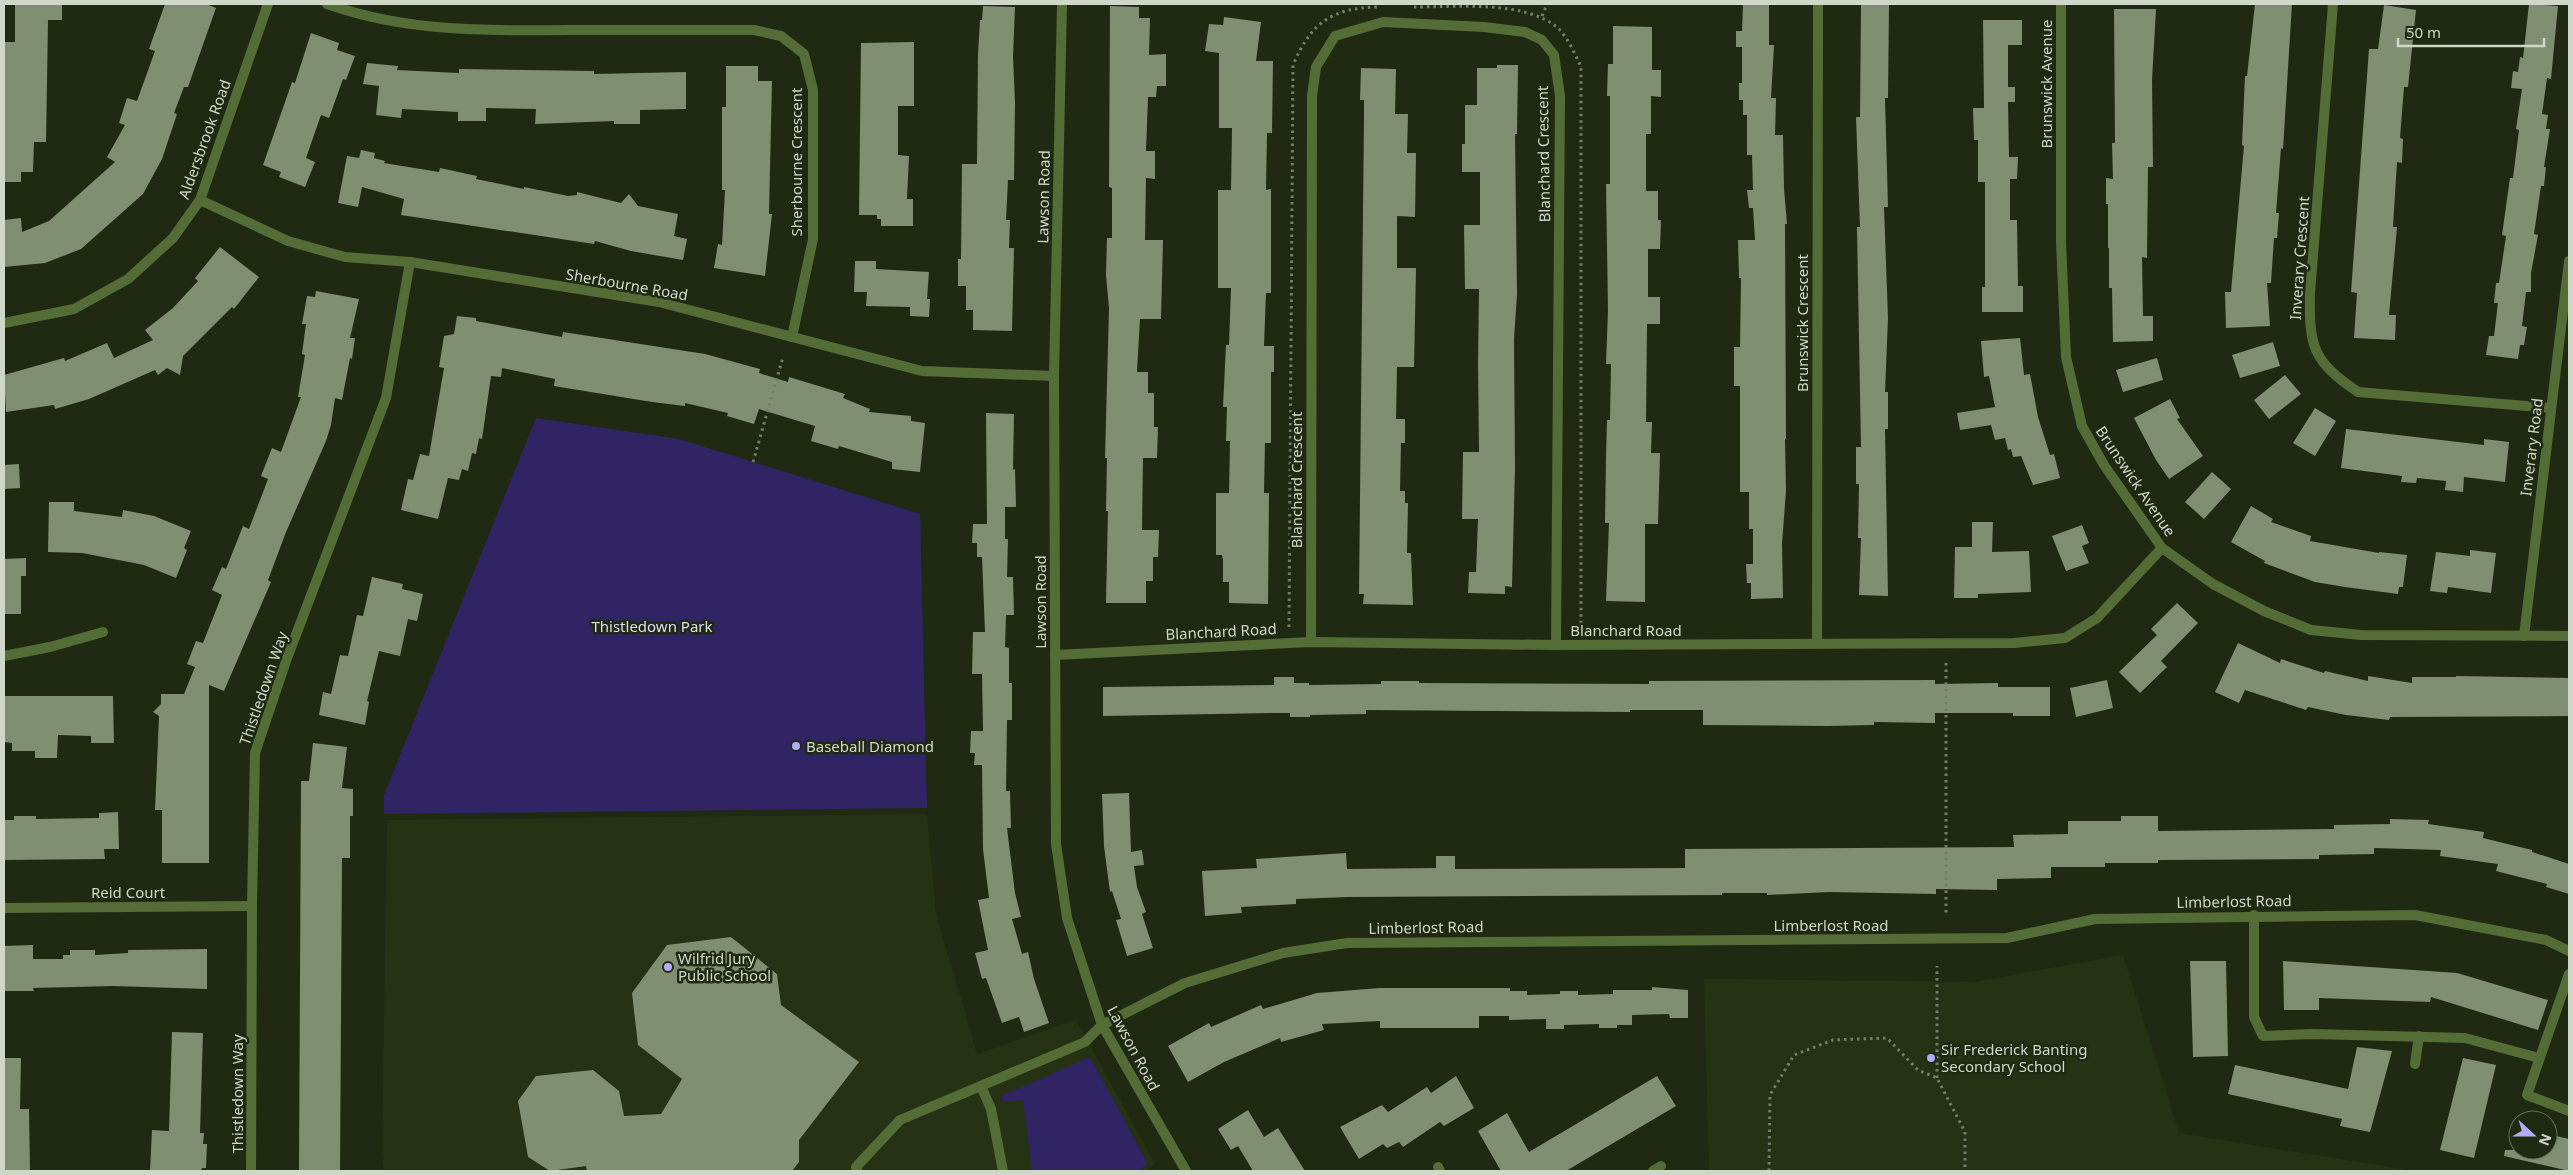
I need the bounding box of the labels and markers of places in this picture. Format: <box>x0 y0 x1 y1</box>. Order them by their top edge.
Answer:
place label: Baseball Diamond <box>806 736 934 756</box>
marker: Baseball Diamond <box>790 740 802 752</box>
place label: Wilfrid Jury Public School <box>678 948 771 985</box>
marker: Wilfrid Jury Public School <box>662 961 674 973</box>
place label: Sir Frederick Banting Secondary School <box>1941 1039 2087 1076</box>
marker: Sir Frederick Banting Secondary School <box>1925 1052 1937 1064</box>

